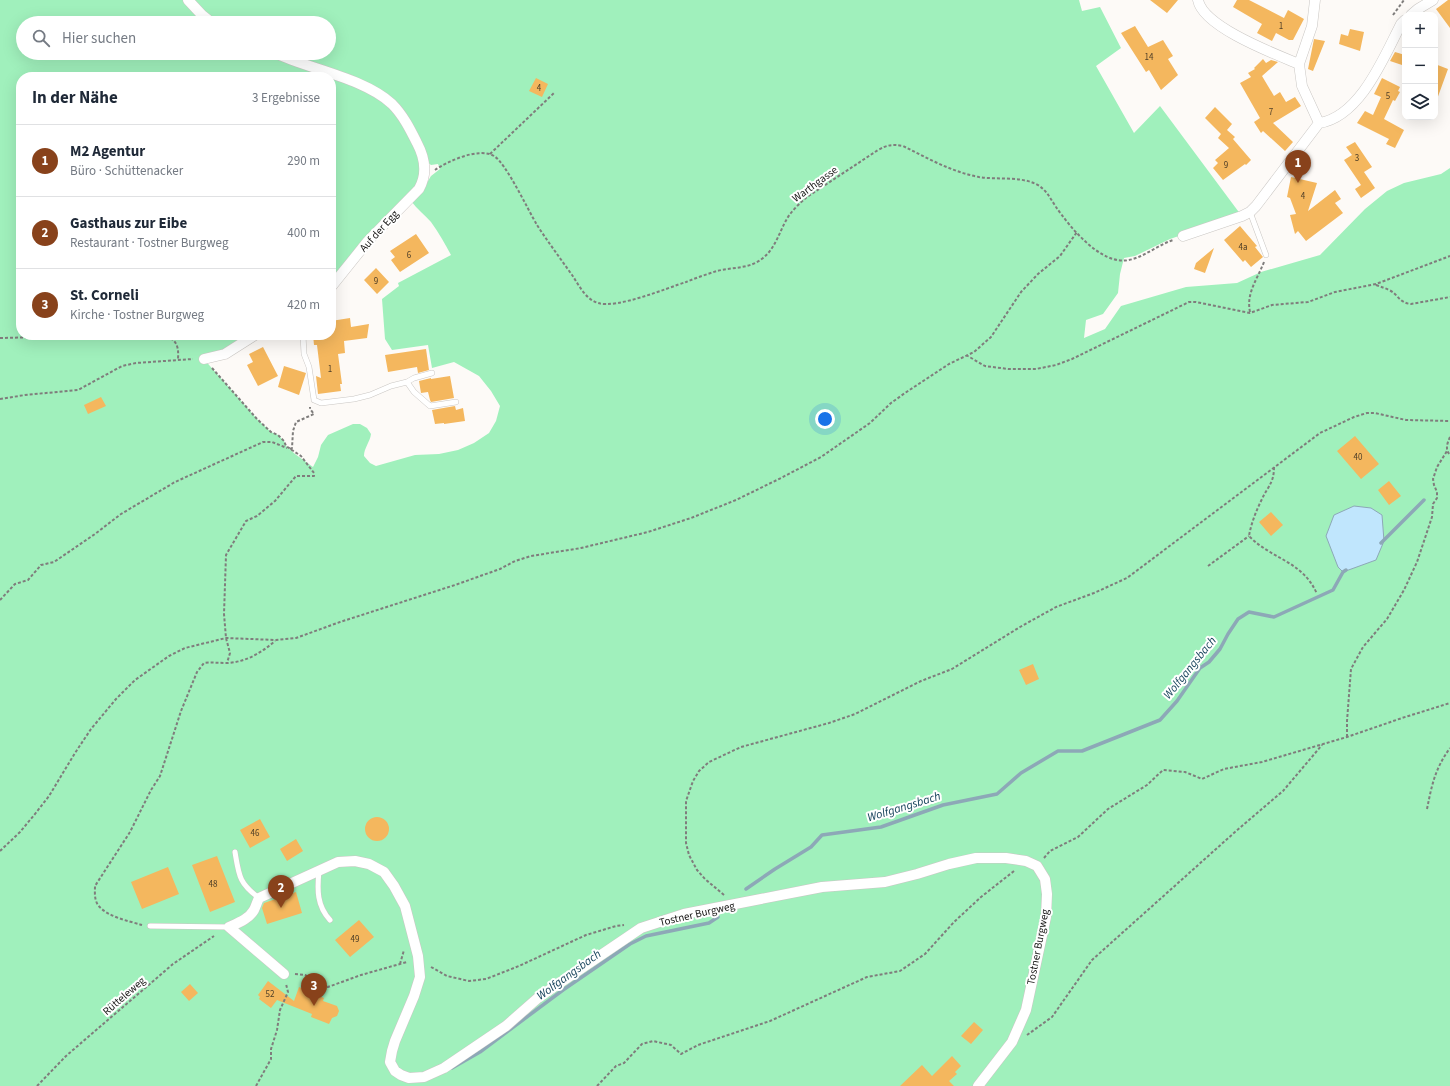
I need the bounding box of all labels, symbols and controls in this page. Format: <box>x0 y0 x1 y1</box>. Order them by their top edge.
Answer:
map controls <box>1402 12 1438 120</box>
button: + <box>1402 12 1438 48</box>
search box <box>16 16 336 60</box>
house number: 1 <box>1279 20 1283 33</box>
icon: search <box>30 27 52 49</box>
text: Hier suchen <box>62 28 136 49</box>
button: − <box>1402 48 1438 84</box>
house number: 14 <box>1145 51 1154 64</box>
house number: 4 <box>537 82 542 95</box>
button: layers <box>1402 84 1438 120</box>
text: In der Nähe <box>32 86 118 110</box>
text: 3 Ergebnisse <box>252 89 320 107</box>
house number: 5 <box>1386 90 1391 103</box>
house number: 7 <box>1269 106 1274 119</box>
text: M2 Agentur <box>70 141 145 162</box>
pin: 1 <box>1285 150 1311 183</box>
text: 1 <box>42 152 48 170</box>
text: 290 m <box>287 152 320 170</box>
house number: 3 <box>1355 152 1360 165</box>
house number: 9 <box>1224 159 1229 172</box>
text: Büro · Schüttenacker <box>70 162 183 180</box>
street label: Warthgasse <box>789 162 841 206</box>
house number: 4 <box>1301 190 1306 203</box>
street label: Auf der Egg <box>356 206 402 255</box>
text: Gasthaus zur Eibe <box>70 213 187 234</box>
text: 2 <box>42 224 48 242</box>
text: 400 m <box>287 224 320 242</box>
text: Restaurant · Tostner Burgweg <box>70 234 229 252</box>
house number: 4a <box>1238 241 1248 254</box>
house number: 6 <box>407 249 412 262</box>
house number: 9 <box>374 275 379 288</box>
text: St. Corneli <box>70 285 139 306</box>
text: 3 <box>42 296 48 314</box>
text: 420 m <box>287 296 320 314</box>
text: Kirche · Tostner Burgweg <box>70 306 204 324</box>
house number: 1 <box>328 363 332 376</box>
your location <box>815 409 835 429</box>
house number: 40 <box>1354 451 1363 464</box>
water label: Wolfgangsbach <box>1159 633 1221 703</box>
water label: Wolfgangsbach <box>865 788 943 826</box>
house number: 46 <box>251 827 260 840</box>
pin: 2 <box>268 875 294 908</box>
house number: 48 <box>209 878 218 891</box>
street label: Tostner Burgweg <box>658 898 737 930</box>
street label: Tostner Burgweg <box>1023 907 1053 986</box>
house number: 49 <box>351 933 360 946</box>
water label: Wolfgangsbach <box>533 946 605 1004</box>
street label: Rütteleweg <box>100 973 149 1019</box>
pin: 3 <box>301 973 327 1006</box>
house number: 52 <box>266 988 275 1001</box>

